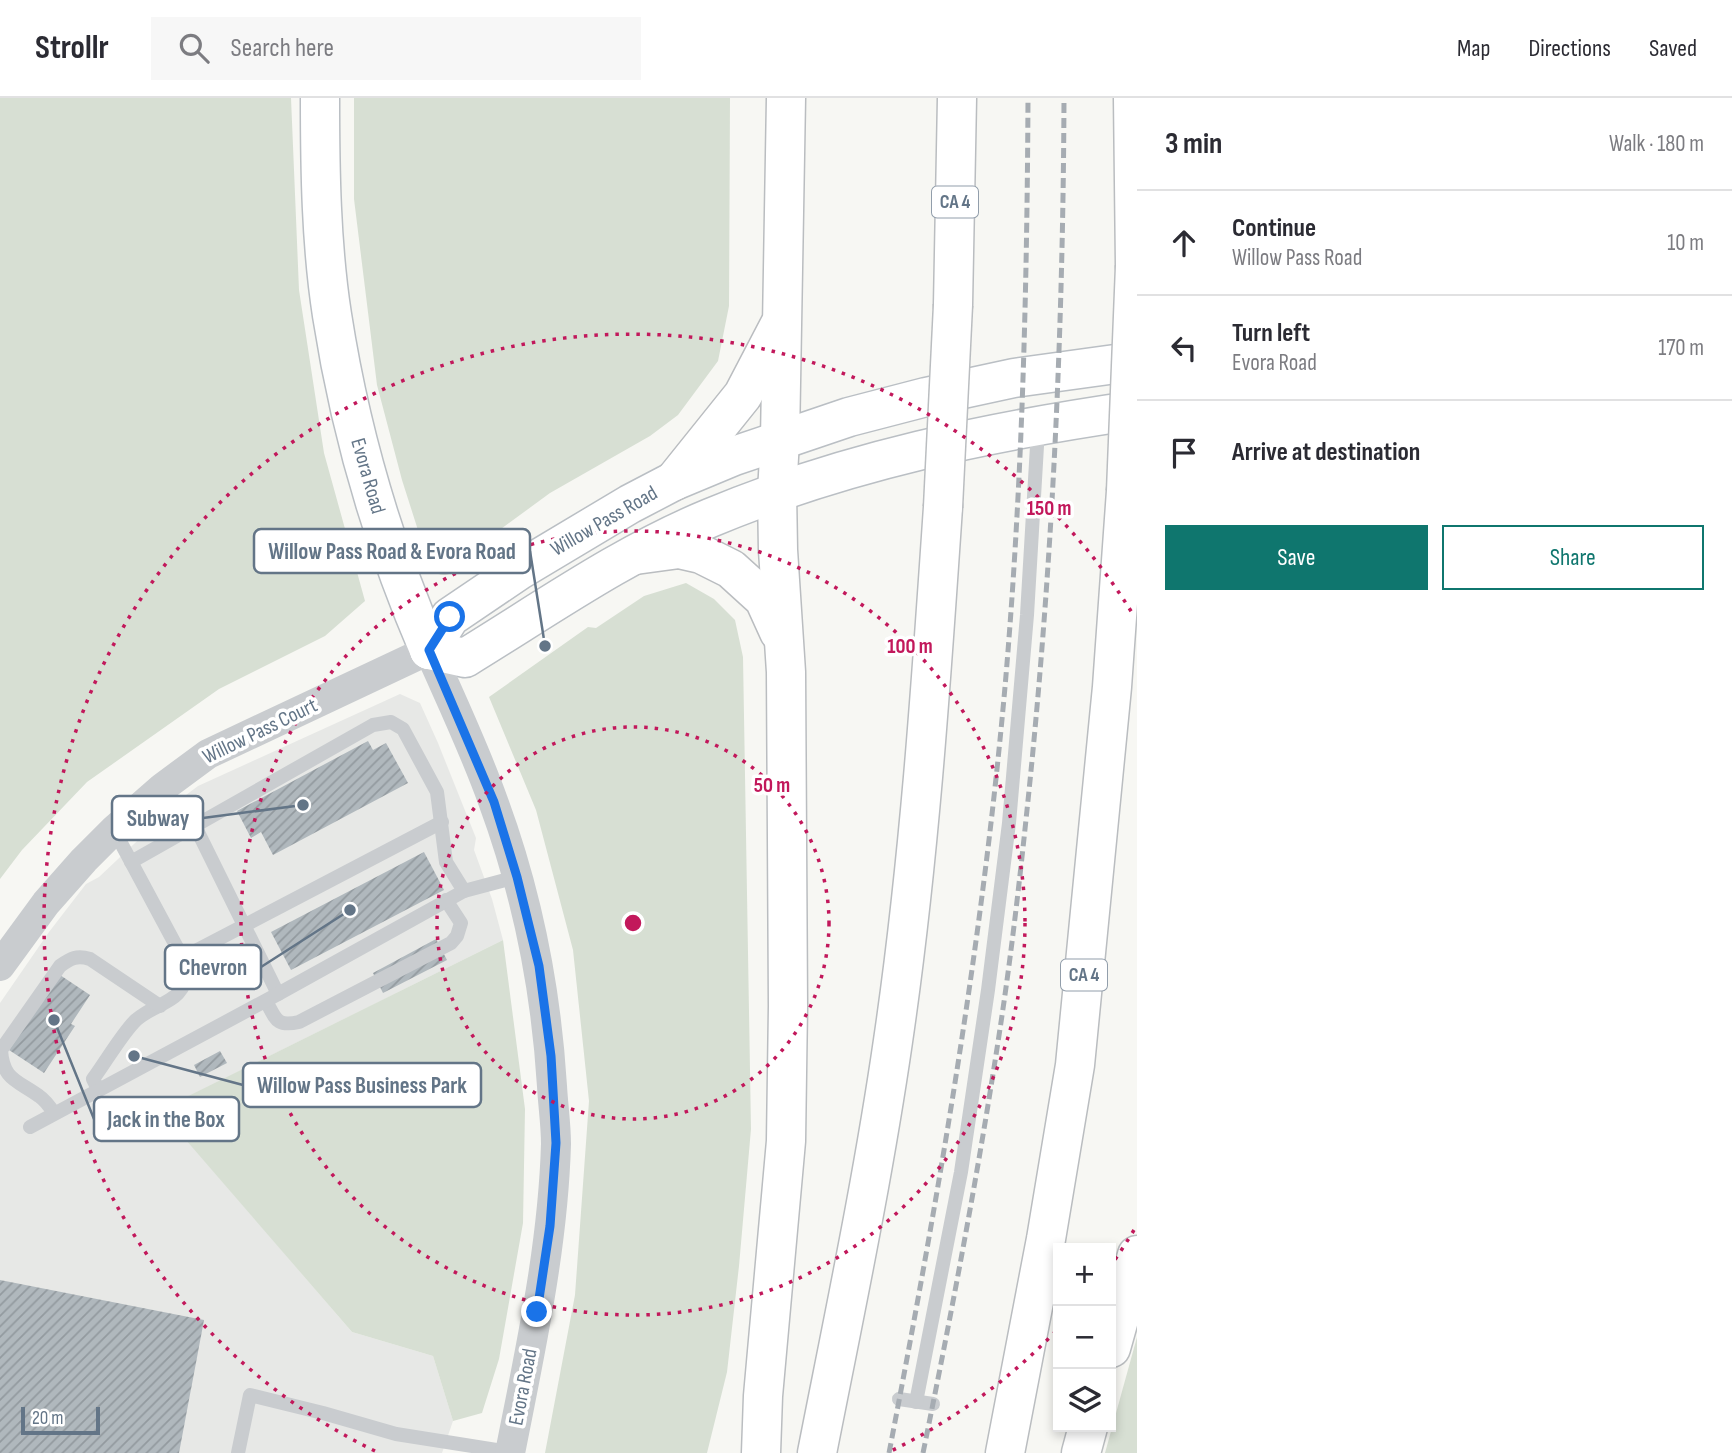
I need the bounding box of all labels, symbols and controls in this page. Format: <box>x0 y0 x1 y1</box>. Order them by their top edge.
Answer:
search box <box>151 17 641 80</box>
text: Strollr <box>35 28 109 68</box>
icon: search <box>175 29 213 67</box>
text: Search here <box>231 33 334 64</box>
text: Map <box>1457 34 1490 63</box>
text: Directions <box>1528 34 1611 63</box>
text: Saved <box>1649 34 1697 63</box>
text: 3 min <box>1165 126 1222 162</box>
text: Walk · 180 m <box>1609 130 1704 158</box>
road number: CA 4 <box>932 186 978 218</box>
text: Continue <box>1232 213 1316 244</box>
icon: ahead <box>1165 224 1203 262</box>
text: 10 m <box>1667 229 1704 257</box>
text: Willow Pass Road <box>1232 244 1362 272</box>
text: Turn left <box>1232 318 1310 349</box>
icon: left <box>1165 329 1203 367</box>
text: 170 m <box>1658 334 1704 362</box>
text: Evora Road <box>1232 349 1317 377</box>
icon: arrive <box>1165 434 1203 472</box>
street label: Evora Road <box>345 435 391 517</box>
text: Arrive at destination <box>1232 437 1420 468</box>
street label: Willow Pass Road <box>546 480 662 562</box>
text: 150 m <box>1027 496 1071 521</box>
button: Save <box>1165 525 1428 590</box>
button: Share <box>1442 525 1704 590</box>
callout: Willow Pass Road & Evora Road <box>254 529 530 573</box>
text: Willow Pass Road & Evora Road <box>268 538 516 566</box>
route start <box>434 601 465 632</box>
text: 100 m <box>887 634 933 659</box>
street label: Willow Pass Court <box>199 693 321 769</box>
text: 50 m <box>754 773 790 798</box>
callout: Subway <box>112 796 203 840</box>
text: Subway <box>127 805 190 833</box>
centre of rings <box>621 911 645 935</box>
callout: Chevron <box>165 945 261 989</box>
text: Chevron <box>179 954 247 982</box>
road number: CA 4 <box>1061 960 1107 990</box>
callout: Willow Pass Business Park <box>243 1063 481 1107</box>
text: Willow Pass Business Park <box>257 1072 467 1100</box>
callout: Jack in the Box <box>94 1097 239 1141</box>
text: Jack in the Box <box>106 1106 225 1134</box>
map controls <box>1053 1243 1116 1432</box>
button: + <box>1053 1243 1116 1306</box>
route end <box>521 1296 552 1327</box>
button: − <box>1053 1306 1116 1369</box>
street label: Evora Road <box>503 1347 543 1427</box>
button: layers <box>1053 1369 1116 1432</box>
scale bar <box>21 1404 100 1436</box>
text: 20 m <box>32 1407 64 1430</box>

